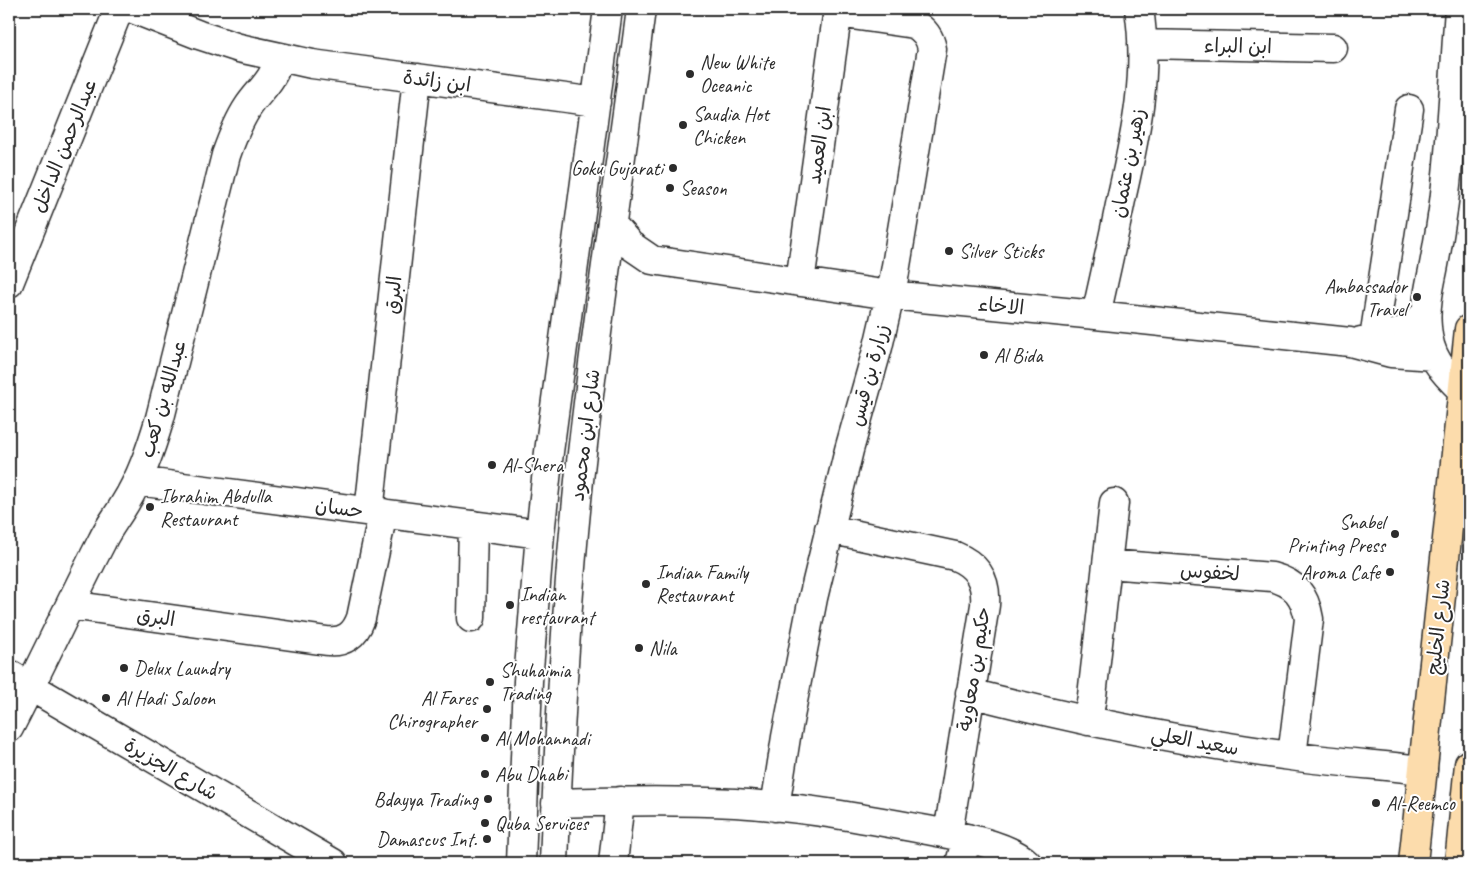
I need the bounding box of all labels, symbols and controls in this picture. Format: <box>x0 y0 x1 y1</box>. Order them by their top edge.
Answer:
street label: ابن البراء <box>1204 33 1272 59</box>
place label: New White Oceanic <box>700 50 776 98</box>
street label: ابن زائدة <box>402 64 472 98</box>
marker: New White Oceanic <box>684 68 696 80</box>
street label: عبدالرحمن الداخل <box>26 75 102 217</box>
place label: Saudia Hot Chicken <box>693 102 771 150</box>
street label: ابن العميد <box>801 104 837 186</box>
street label: زهير بن عثمان <box>1105 106 1151 220</box>
marker: Saudia Hot Chicken <box>677 119 689 131</box>
place label: Goku Gujarati <box>571 156 665 181</box>
marker: Goku Gujarati <box>667 162 679 174</box>
place label: Season <box>680 176 728 201</box>
marker: Season <box>664 182 676 194</box>
place label: Silver Sticks <box>959 239 1045 264</box>
marker: Silver Sticks <box>943 245 955 257</box>
place label: Ambassador Travel <box>1325 274 1411 322</box>
street label: البرق <box>379 275 407 315</box>
marker: Ambassador Travel <box>1411 291 1423 303</box>
street label: الاخاء <box>977 292 1025 320</box>
street label: زرارة بن قيس <box>843 321 895 429</box>
street label: عبدالله بن كعب <box>134 337 192 461</box>
place label: Al Bida <box>994 343 1044 368</box>
marker: Al Bida <box>978 349 990 361</box>
street label: شارع ابن محمود <box>564 367 607 503</box>
place label: Al-Shera <box>502 453 565 478</box>
marker: Al-Shera <box>486 459 498 471</box>
place label: Ibrahim Abdulla Restaurant <box>160 484 272 532</box>
street label: حسان <box>314 492 364 524</box>
marker: Ibrahim Abdulla Restaurant <box>144 501 156 513</box>
place label: Snabel Printing Press <box>1288 510 1389 558</box>
marker: Snabel Printing Press <box>1389 528 1401 540</box>
street label: لخفوس <box>1179 557 1241 587</box>
place label: Indian Family Restaurant <box>656 560 750 608</box>
place label: Aroma Cafe <box>1301 560 1381 585</box>
marker: Aroma Cafe <box>1384 566 1396 578</box>
marker: Indian Family Restaurant <box>640 578 652 590</box>
street label: شارع الخليج <box>1421 578 1456 676</box>
place label: Indian restaurant <box>520 582 597 630</box>
marker: Indian restaurant <box>504 599 516 611</box>
street label: البرق <box>135 602 177 632</box>
street label: حكيم بن معاوية <box>952 605 998 733</box>
place label: Nila <box>649 636 679 661</box>
marker: Nila <box>633 642 645 654</box>
place label: Delux Laundry <box>134 656 232 681</box>
place label: Shuhaimia Trading <box>500 658 573 706</box>
marker: Delux Laundry <box>118 662 130 674</box>
marker: Shuhaimia Trading <box>484 676 496 688</box>
place label: Al Hadi Saloon <box>116 686 216 711</box>
place label: Al Fares Chirographer <box>387 686 479 734</box>
marker: Al Hadi Saloon <box>100 692 112 704</box>
marker: Al Fares Chirographer <box>481 703 493 715</box>
street label: سعيد العلي <box>1148 721 1241 766</box>
place label: Al Mohannadi <box>495 726 592 751</box>
street label: شارع الجزيرة <box>119 732 223 807</box>
marker: Al Mohannadi <box>479 732 491 744</box>
place label: Abu Dhabi <box>495 762 569 787</box>
marker: Abu Dhabi <box>479 768 491 780</box>
place label: Bdayya Trading <box>374 787 479 812</box>
place label: Al-Reemco <box>1386 791 1456 816</box>
marker: Bdayya Trading <box>482 793 494 805</box>
marker: Al-Reemco <box>1370 797 1382 809</box>
place label: Quba Services <box>495 811 590 836</box>
marker: Quba Services <box>479 817 491 829</box>
place label: Damascus Int. <box>377 827 477 852</box>
marker: Damascus Int. <box>481 833 493 845</box>

